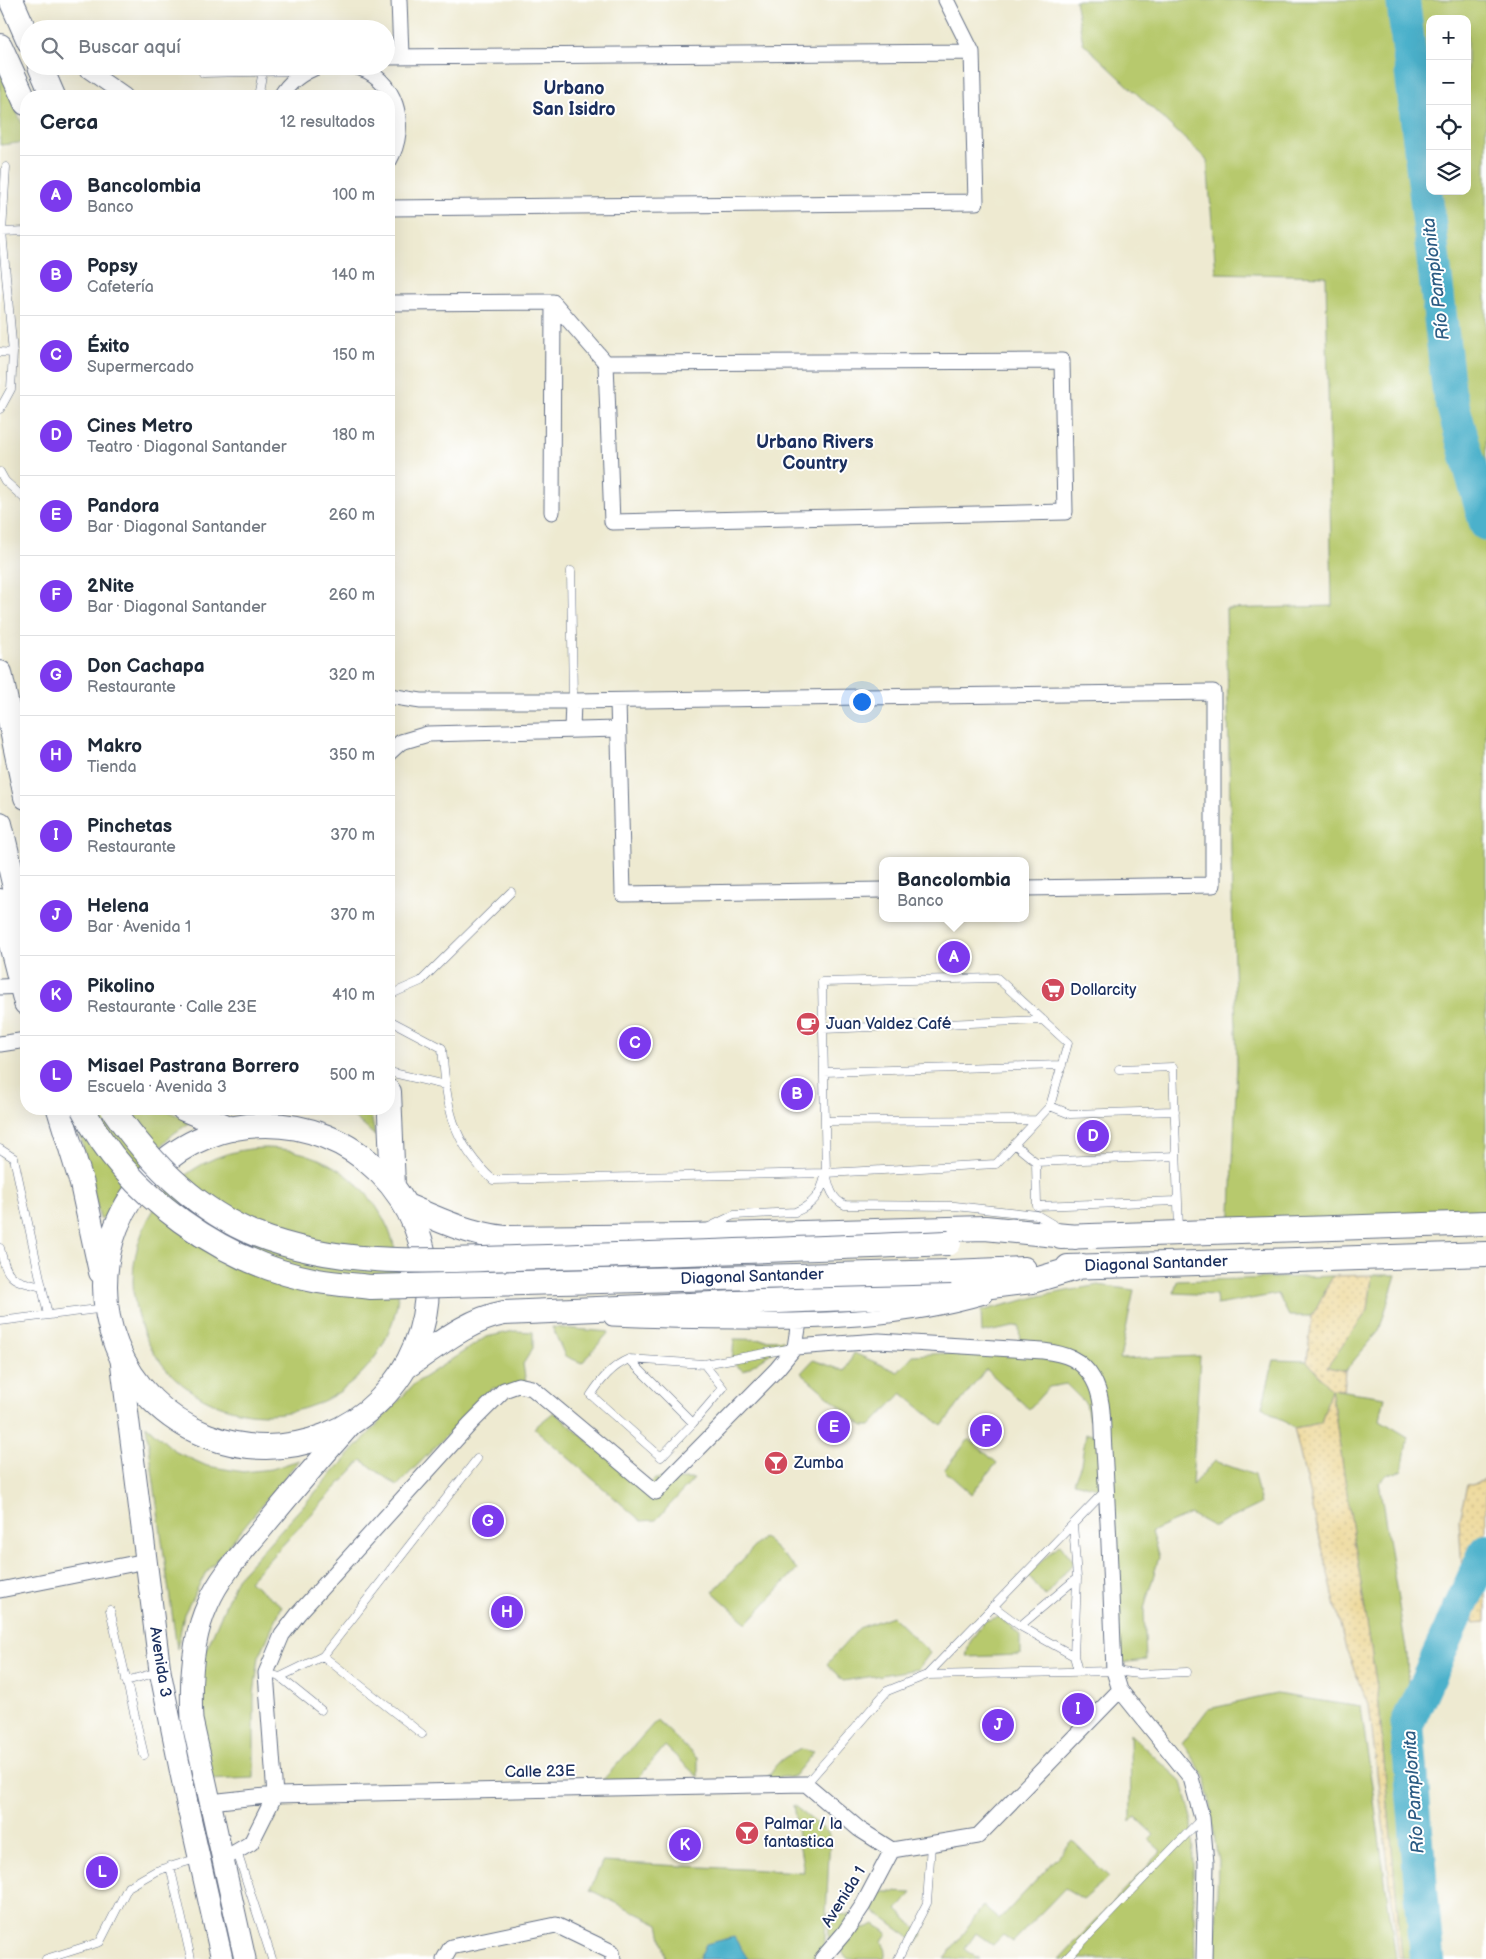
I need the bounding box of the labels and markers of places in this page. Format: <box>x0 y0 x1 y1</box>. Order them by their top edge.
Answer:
pin: A <box>938 938 970 976</box>
supermarket icon: Dollarcity <box>1040 977 1066 1003</box>
place label: Dollarcity <box>1070 981 1137 1000</box>
cafe icon: Juan Valdez Café <box>795 1011 821 1037</box>
place label: Juan Valdez Café <box>826 1015 952 1034</box>
pin: C <box>619 1024 651 1062</box>
pin: B <box>781 1075 813 1113</box>
pin: D <box>1077 1117 1109 1155</box>
pin: E <box>818 1408 850 1446</box>
pin: F <box>970 1412 1002 1450</box>
bar icon: Zumba <box>763 1450 789 1476</box>
place label: Zumba <box>793 1454 844 1473</box>
pin: G <box>472 1502 504 1540</box>
pin: H <box>491 1593 523 1631</box>
pin: I <box>1062 1690 1094 1728</box>
pin: J <box>982 1706 1014 1744</box>
place label: Palmar / la fantastica <box>764 1815 843 1852</box>
bar icon: Palmar / la fantastica <box>734 1820 760 1846</box>
pin: K <box>669 1826 701 1864</box>
pin: L <box>86 1853 118 1891</box>

